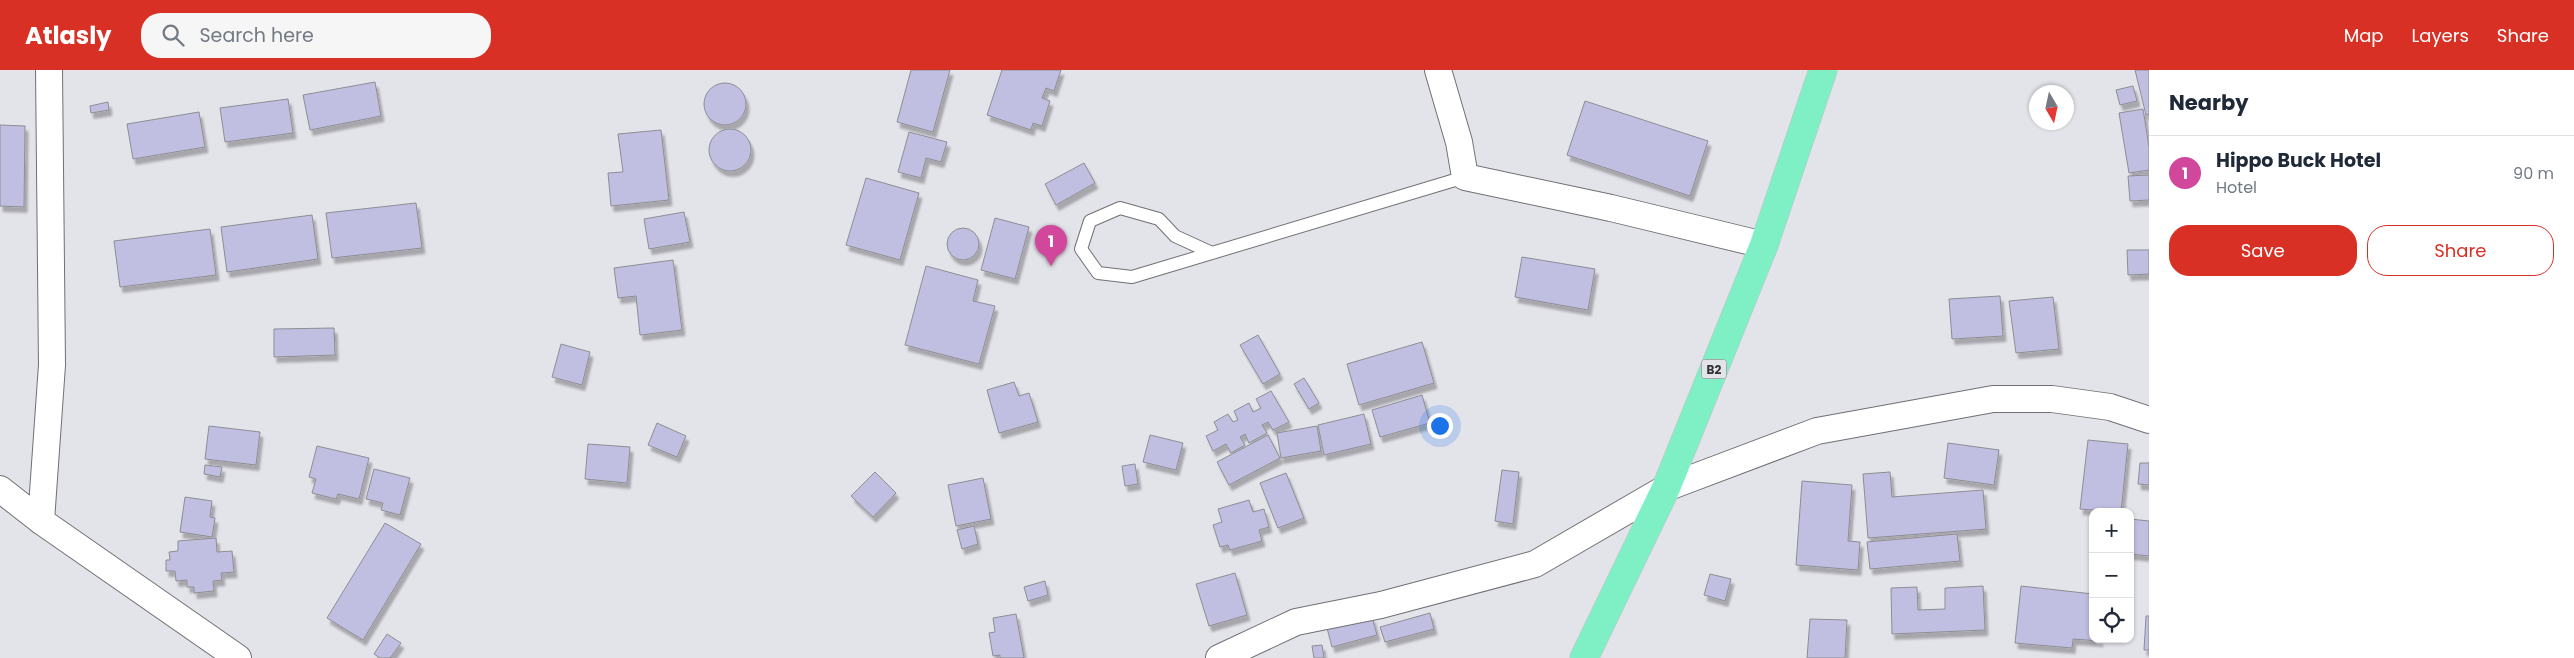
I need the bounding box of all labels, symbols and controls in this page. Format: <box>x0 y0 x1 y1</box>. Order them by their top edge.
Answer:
search box <box>141 13 491 58</box>
text: Atlasly <box>25 19 111 52</box>
icon: search <box>159 21 187 49</box>
text: Search here <box>199 22 314 49</box>
text: Map <box>2344 23 2384 48</box>
text: Layers <box>2412 23 2469 48</box>
text: Share <box>2497 23 2549 48</box>
north arrow <box>2029 85 2074 130</box>
text: Nearby <box>2169 88 2249 117</box>
text: Hippo Buck Hotel <box>2216 147 2381 174</box>
text: 1 <box>2182 162 2188 185</box>
text: 90 m <box>2513 162 2554 185</box>
text: Hotel <box>2216 176 2257 199</box>
pin: 1 <box>1035 225 1067 266</box>
button: Save <box>2169 225 2357 276</box>
button: Share <box>2367 225 2554 276</box>
road number: B2 <box>1702 360 1726 378</box>
your location <box>1427 413 1453 439</box>
map controls <box>2089 508 2134 643</box>
button: + <box>2089 508 2134 553</box>
button: − <box>2089 553 2134 598</box>
button: locate <box>2089 598 2134 643</box>

